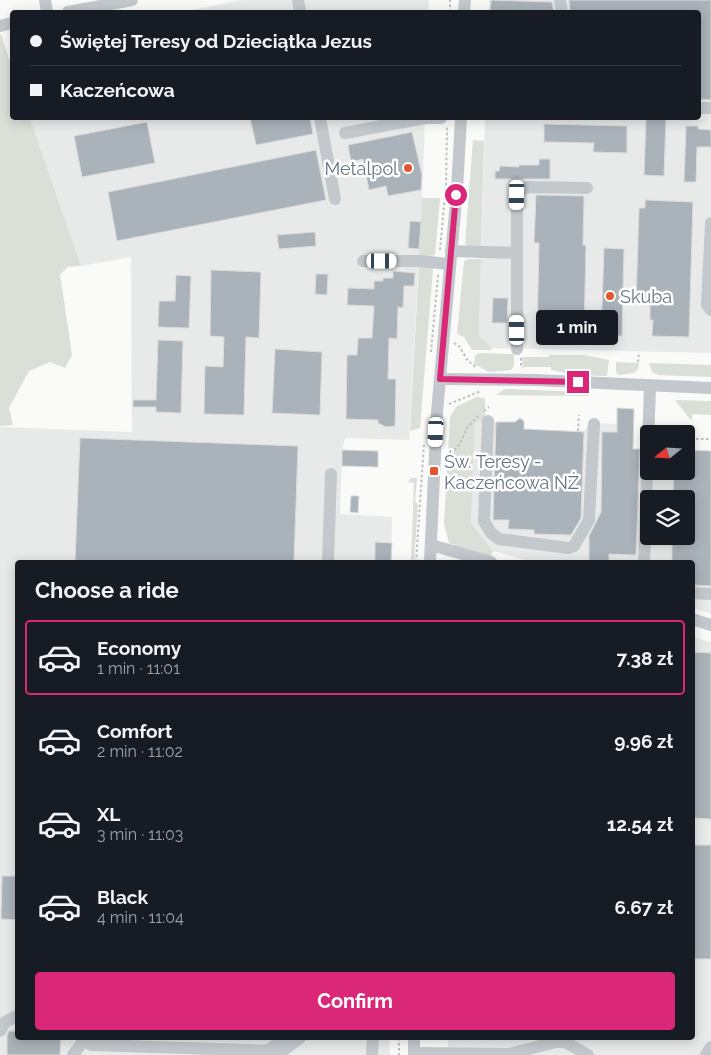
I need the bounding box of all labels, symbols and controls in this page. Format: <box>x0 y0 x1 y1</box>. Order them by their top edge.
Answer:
text: Świętej Teresy od Dzieciątka Jezus <box>60 30 372 52</box>
text: Kaczeńcowa <box>60 79 175 101</box>
place label: Metalpol <box>324 158 398 179</box>
marker: Metalpol <box>402 162 414 174</box>
car <box>509 180 524 210</box>
route start <box>445 184 467 206</box>
car <box>367 254 397 269</box>
place label: Skuba <box>620 286 672 307</box>
marker: Skuba <box>604 290 616 302</box>
callout: 1 min <box>537 310 619 344</box>
car <box>509 315 524 345</box>
text: 1 min <box>557 318 597 337</box>
route end <box>567 371 589 393</box>
car <box>427 417 444 447</box>
north arrow <box>640 425 695 480</box>
map controls <box>640 425 695 545</box>
place label: Św. Teresy - Kaczeńcowa NŻ <box>444 450 579 493</box>
marker: Św. Teresy - Kaczeńcowa NŻ <box>428 465 440 477</box>
button: layers <box>640 490 695 545</box>
text: Choose a ride <box>35 577 179 603</box>
icon: car <box>37 635 82 680</box>
text: Economy <box>97 637 181 659</box>
text: 7.38 zł <box>617 647 673 669</box>
text: 1 min · 11:01 <box>97 659 180 678</box>
icon: car <box>37 718 82 763</box>
text: Comfort <box>97 720 172 742</box>
text: 9.96 zł <box>614 730 673 752</box>
text: 2 min · 11:02 <box>97 742 183 761</box>
icon: car <box>37 801 82 846</box>
text: XL <box>97 803 120 825</box>
text: 12.54 zł <box>607 813 673 835</box>
text: 3 min · 11:03 <box>97 825 183 844</box>
icon: car <box>37 884 82 929</box>
text: Black <box>97 886 148 908</box>
text: 6.67 zł <box>615 896 673 918</box>
text: 4 min · 11:04 <box>97 908 184 927</box>
button: Confirm <box>35 972 675 1030</box>

